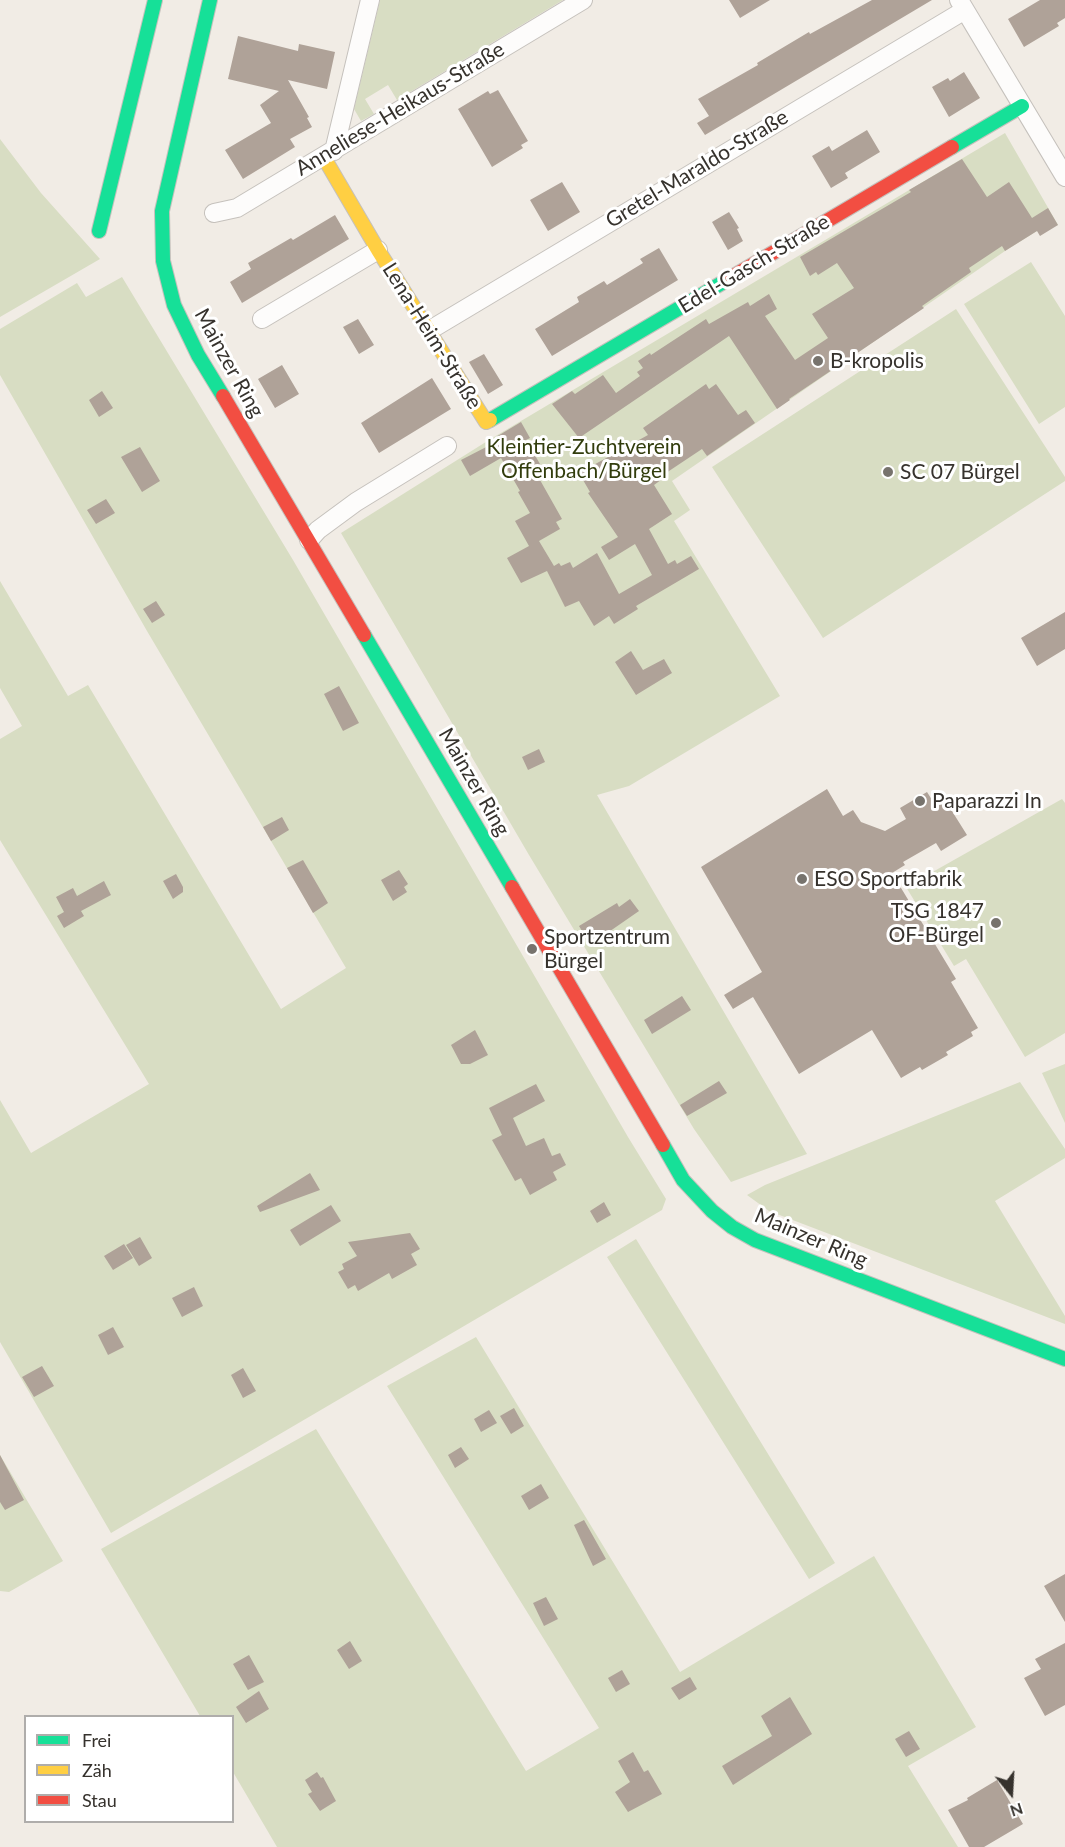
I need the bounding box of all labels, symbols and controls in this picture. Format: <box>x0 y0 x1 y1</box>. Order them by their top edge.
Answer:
street label: Anneliese-Heikaus-Straße <box>291 37 509 181</box>
street label: Gretel-Maraldo-Straße <box>601 105 793 233</box>
street label: Edel-Gasch-Straße <box>674 209 834 319</box>
street label: Lena-Heim-Straße <box>377 258 487 414</box>
street label: Mainzer Ring <box>189 304 269 422</box>
place label: B-kropolis <box>830 348 924 374</box>
marker: B-kropolis <box>811 354 825 368</box>
park label: Kleintier-Zuchtverein Offenbach/Bürgel <box>486 434 682 484</box>
place label: SC 07 Bürgel <box>900 459 1020 485</box>
marker: SC 07 Bürgel <box>881 465 895 479</box>
street label: Mainzer Ring <box>433 724 515 840</box>
place label: Paparazzi In <box>932 788 1042 814</box>
marker: Paparazzi In <box>913 794 927 808</box>
place label: ESO Sportfabrik <box>814 866 962 892</box>
marker: ESO Sportfabrik <box>795 872 809 886</box>
place label: TSG 1847 OF-Bürgel <box>889 898 984 948</box>
marker: TSG 1847 OF-Bürgel <box>989 916 1003 930</box>
place label: Sportzentrum Bürgel <box>544 924 670 974</box>
marker: Sportzentrum Bürgel <box>525 942 539 956</box>
street label: Mainzer Ring <box>751 1203 871 1273</box>
legend <box>24 1715 234 1823</box>
text: Frei <box>82 1729 111 1751</box>
text: Zäh <box>82 1759 112 1781</box>
north arrow <box>981 1763 1041 1823</box>
text: Stau <box>82 1789 117 1811</box>
text: N <box>1008 1800 1026 1822</box>

